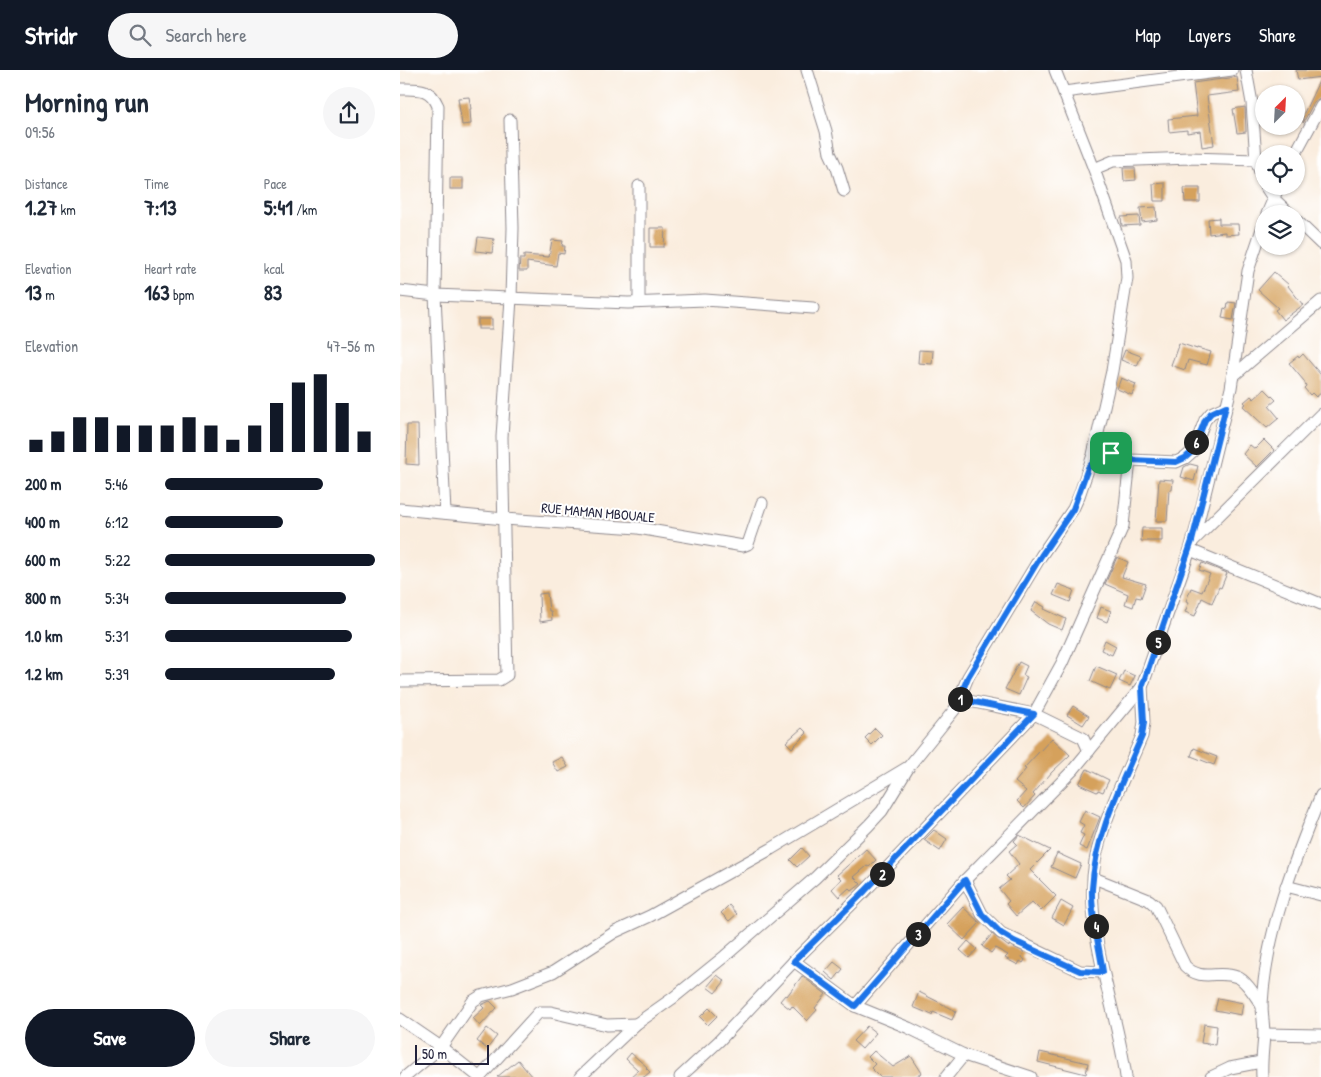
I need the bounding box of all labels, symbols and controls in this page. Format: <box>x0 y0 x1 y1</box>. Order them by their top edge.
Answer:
search box <box>108 13 458 58</box>
text: Stridr <box>25 19 78 51</box>
icon: search <box>126 21 154 49</box>
text: Search here <box>166 22 247 48</box>
text: Map <box>1135 23 1161 48</box>
text: Layers <box>1189 23 1231 48</box>
text: Share <box>1259 23 1296 48</box>
text: Morning run <box>25 83 149 121</box>
north arrow <box>1255 85 1305 135</box>
map controls <box>1255 85 1305 255</box>
button: share <box>323 87 375 139</box>
text: 09:56 <box>25 121 55 143</box>
button: locate <box>1255 145 1305 195</box>
text: Distance <box>25 174 68 193</box>
text: Time <box>144 174 169 193</box>
text: Pace <box>264 174 287 193</box>
text: 1.27 <box>25 193 57 222</box>
text: 7:13 <box>144 193 177 222</box>
text: 5:41 <box>264 193 293 222</box>
text: km <box>57 200 76 219</box>
text: /km <box>293 200 317 219</box>
button: layers <box>1255 205 1305 255</box>
text: Elevation <box>25 259 72 278</box>
text: Heart rate <box>144 259 197 278</box>
text: kcal <box>264 259 284 278</box>
text: 13 <box>25 278 42 307</box>
text: 163 <box>144 278 170 307</box>
text: 83 <box>264 278 282 307</box>
text: m <box>42 285 55 304</box>
text: bpm <box>170 285 194 304</box>
text: Elevation <box>25 335 78 357</box>
text: 47–56 m <box>327 335 375 357</box>
pin: 6 <box>1184 430 1208 454</box>
pin <box>1090 432 1132 474</box>
text: 6 <box>1194 433 1199 452</box>
icon: arrive <box>1097 439 1125 467</box>
text: 200 m <box>25 473 61 495</box>
text: 5:46 <box>105 473 128 495</box>
street label: RUE MAMAN MBOUALE <box>541 498 655 526</box>
text: 400 m <box>25 511 60 533</box>
text: 6:12 <box>105 511 128 533</box>
text: 600 m <box>25 549 60 571</box>
text: 5:22 <box>105 549 130 571</box>
text: 800 m <box>25 587 61 609</box>
text: 5:34 <box>105 587 129 609</box>
text: 1.0 km <box>25 625 63 647</box>
text: 5:31 <box>105 625 128 647</box>
pin: 5 <box>1146 630 1170 654</box>
text: 5 <box>1156 633 1161 652</box>
text: 1.2 km <box>25 663 63 685</box>
text: 5:39 <box>105 663 129 685</box>
pin: 1 <box>948 686 972 712</box>
text: 1 <box>958 690 963 709</box>
pin: 2 <box>870 862 894 886</box>
text: 2 <box>879 865 886 884</box>
pin: 4 <box>1084 914 1108 938</box>
text: 4 <box>1094 917 1099 936</box>
pin: 3 <box>906 922 930 946</box>
text: 3 <box>915 925 922 944</box>
button: Save <box>25 1009 195 1067</box>
button: Share <box>205 1009 375 1067</box>
scale bar <box>415 1042 489 1065</box>
text: 50 m <box>422 1044 447 1063</box>

